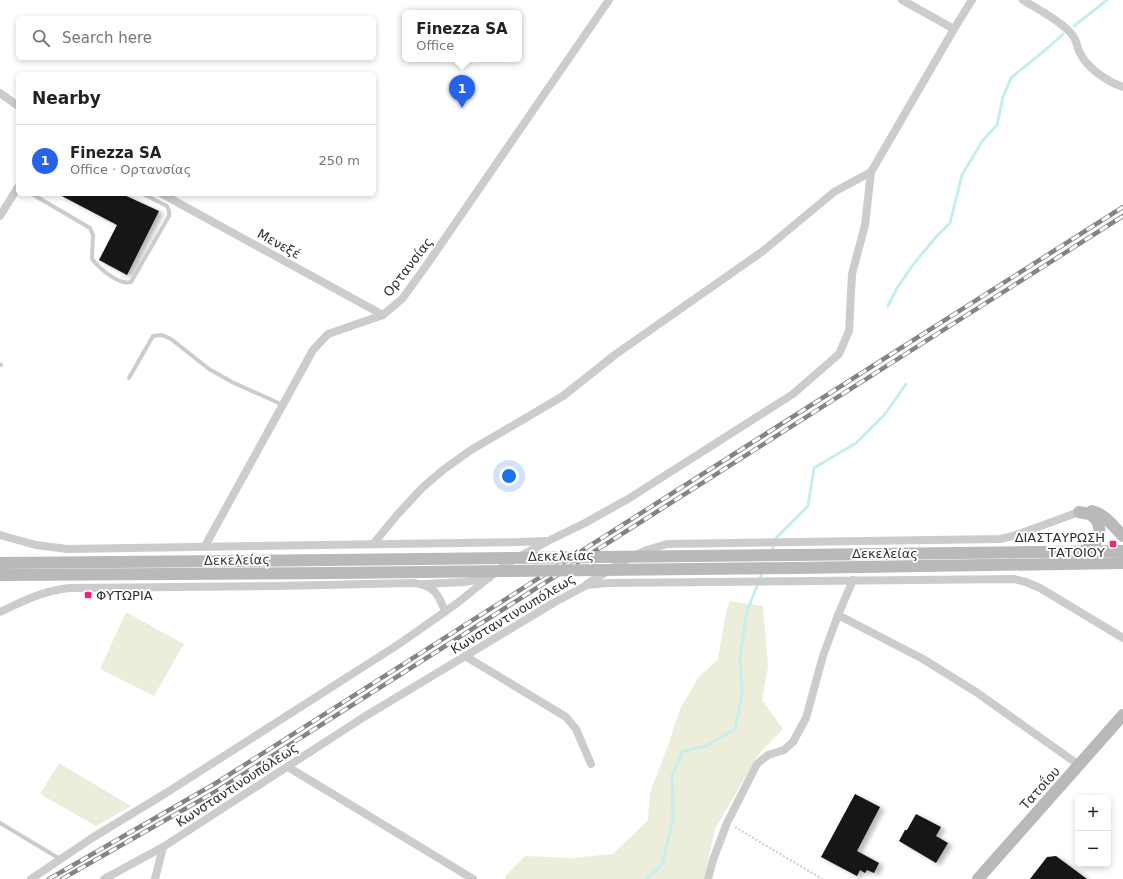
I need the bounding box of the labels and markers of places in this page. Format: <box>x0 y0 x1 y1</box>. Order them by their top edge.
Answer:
pin: 1 <box>449 75 475 108</box>
place label: ΔΙΑΣΤΑΥΡΩΣΗ ΤΑΤΟΙΟΥ <box>1015 530 1105 560</box>
marker: ΔΙΑΣΤΑΥΡΩΣΗ ΤΑΤΟΙΟΥ <box>1108 539 1118 549</box>
place label: ΦΥΤΩΡΙΑ <box>96 588 153 603</box>
marker: ΦΥΤΩΡΙΑ <box>83 590 93 600</box>

